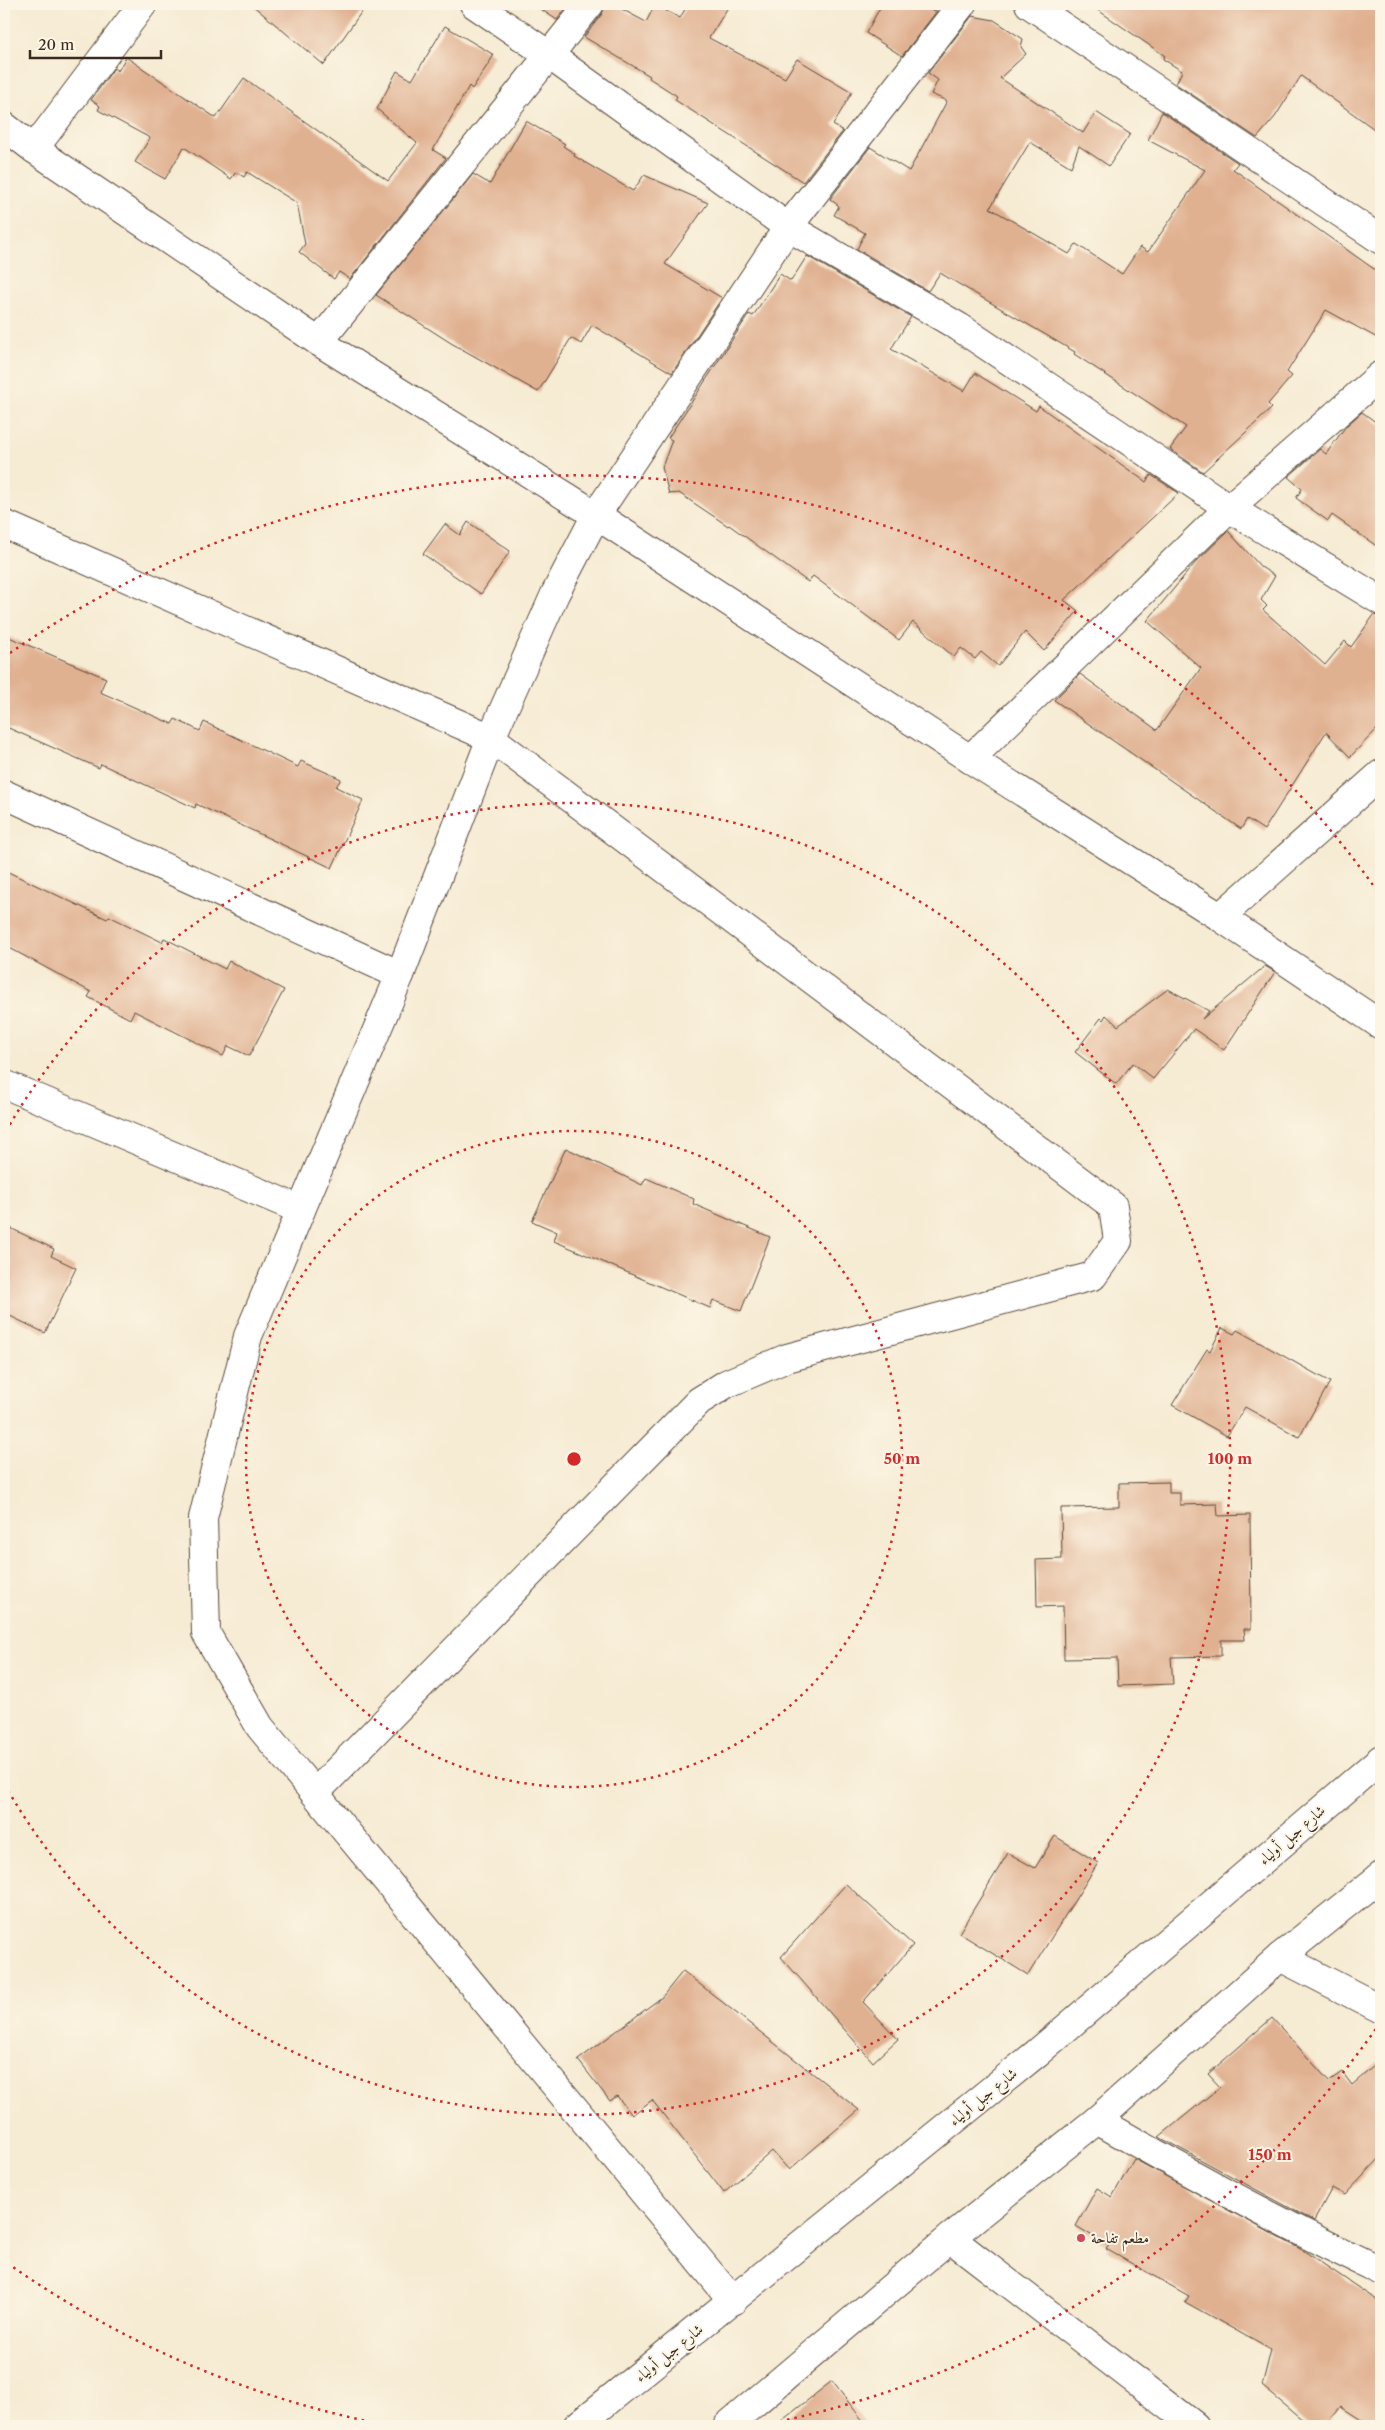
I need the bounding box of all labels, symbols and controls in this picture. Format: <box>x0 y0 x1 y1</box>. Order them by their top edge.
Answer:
scale bar <box>30 28 161 60</box>
text: 20 m <box>38 35 74 54</box>
text: 50 m <box>884 1449 920 1468</box>
text: 100 m <box>1208 1449 1252 1468</box>
centre of rings <box>565 1450 583 1468</box>
street label: شارع جبل أولياء <box>1254 1800 1332 1872</box>
street label: شارع جبل أولياء <box>944 2063 1023 2133</box>
text: 150 m <box>1248 2145 1292 2164</box>
place label: مطعم تفاحة <box>1091 2228 1149 2252</box>
marker: مطعم تفاحة <box>1075 2232 1087 2244</box>
street label: شارع جبل أولياء <box>630 2319 709 2389</box>

